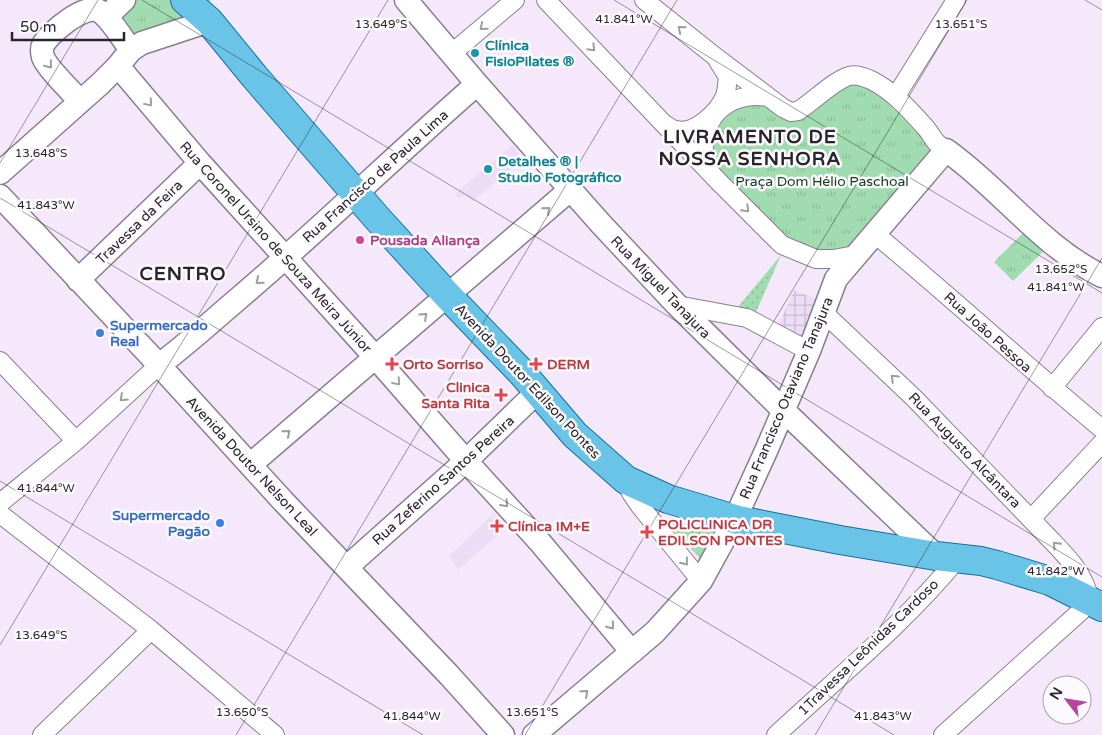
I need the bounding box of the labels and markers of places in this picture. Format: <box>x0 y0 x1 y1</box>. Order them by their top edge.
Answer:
place label: Clínica FisioPilates ® <box>485 37 575 70</box>
marker: Clínica FisioPilates ® <box>469 47 481 59</box>
place label: Detalhes ® | Studio Fotográfico <box>498 153 622 186</box>
marker: Detalhes ® | Studio Fotográfico <box>482 163 494 175</box>
place label: Pousada Aliança <box>370 232 480 249</box>
marker: Pousada Aliança <box>354 234 366 246</box>
place label: Supermercado Real <box>110 317 208 350</box>
marker: Supermercado Real <box>94 327 106 339</box>
place label: Orto Sorriso <box>403 356 484 373</box>
place label: DERM <box>547 356 590 373</box>
marker: Orto Sorriso <box>385 357 399 371</box>
marker: DERM <box>529 357 543 371</box>
place label: Clinica Santa Rita <box>422 379 490 412</box>
marker: Clinica Santa Rita <box>494 388 508 402</box>
place label: Supermercado Pagão <box>112 507 210 540</box>
place label: POLICLINICA DR EDILSON PONTES <box>658 516 783 549</box>
marker: Supermercado Pagão <box>214 517 226 529</box>
place label: Clínica IM+E <box>508 518 590 535</box>
marker: Clínica IM+E <box>490 519 504 533</box>
marker: POLICLINICA DR EDILSON PONTES <box>640 525 654 539</box>

